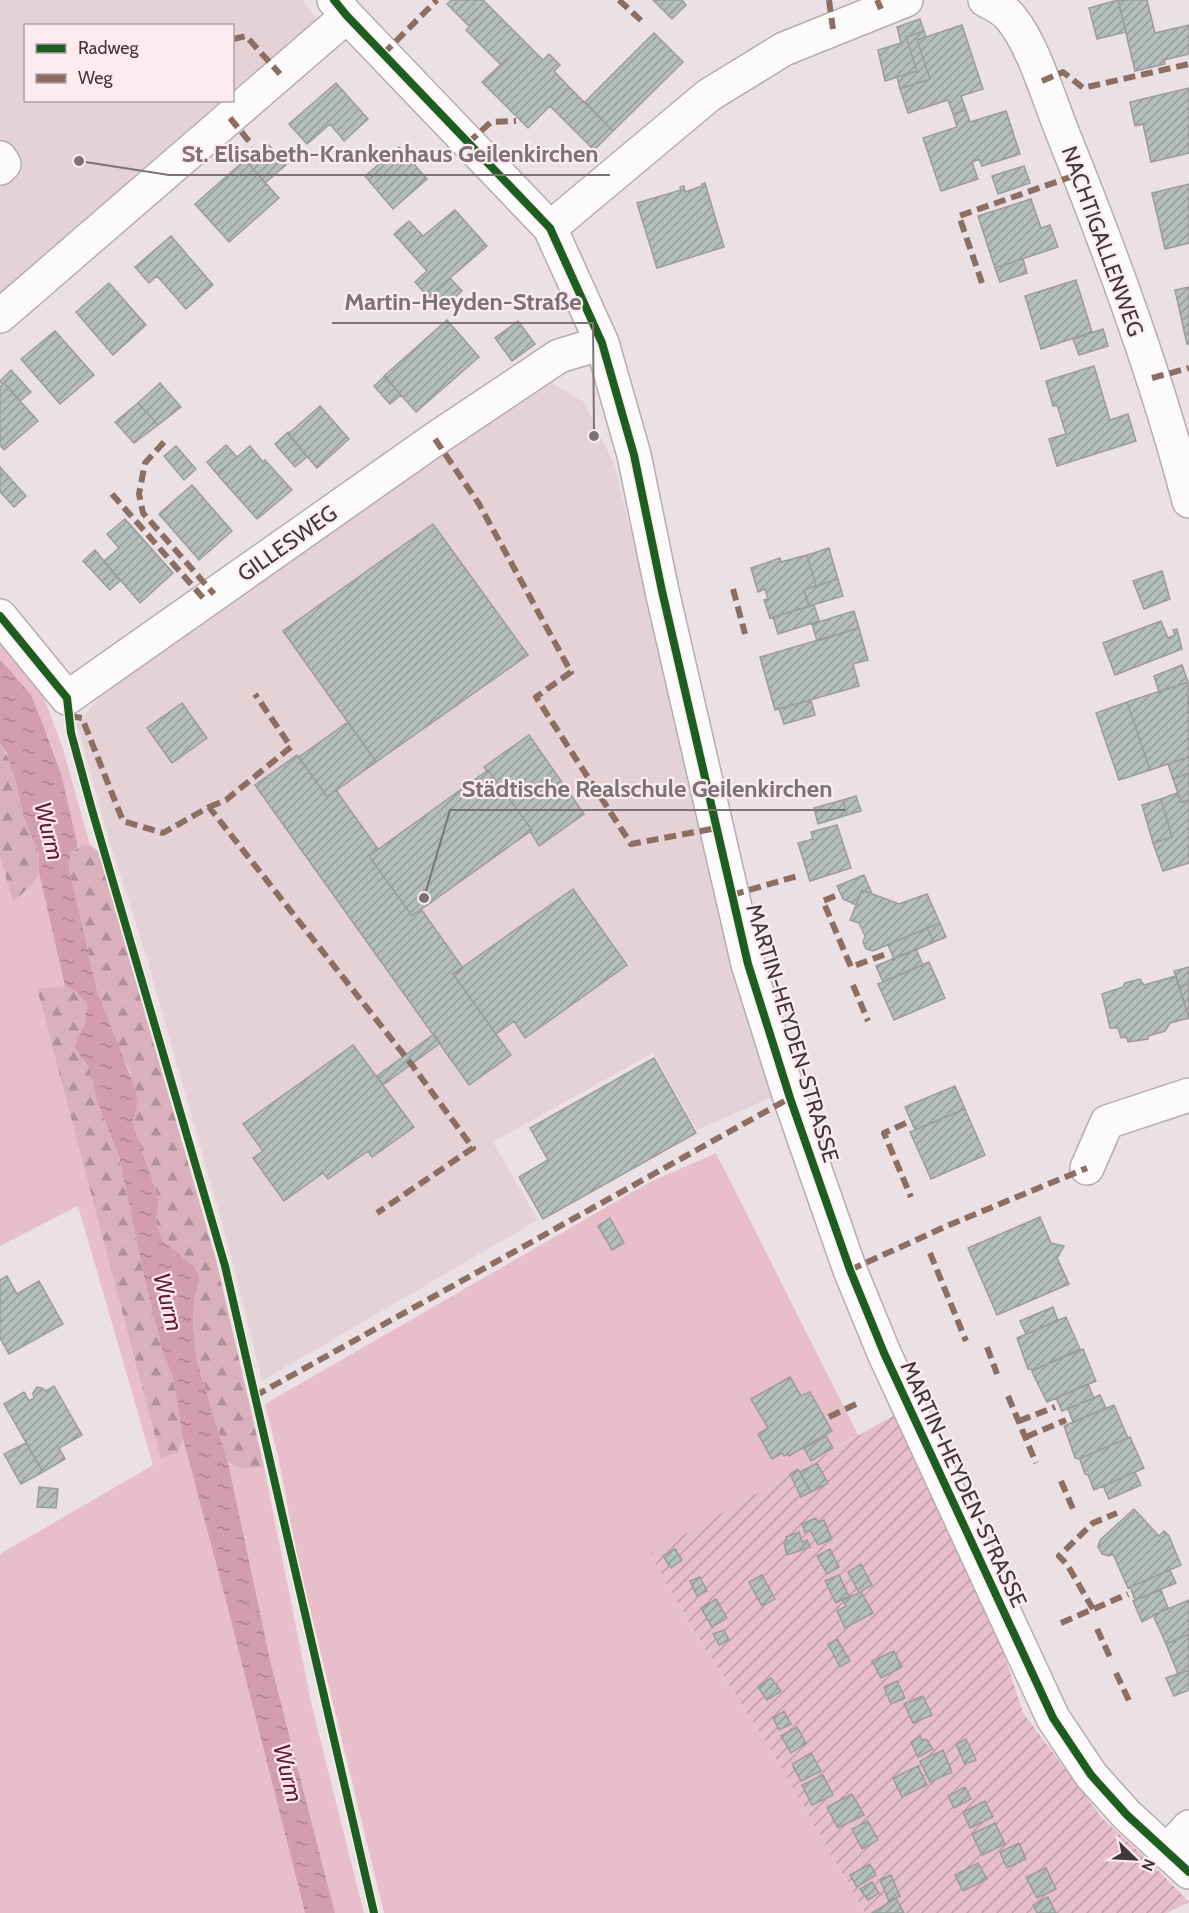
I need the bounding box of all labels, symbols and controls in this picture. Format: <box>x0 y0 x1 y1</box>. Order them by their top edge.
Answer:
legend <box>24 24 234 102</box>
text: Radweg <box>78 37 140 59</box>
text: Weg <box>78 67 114 89</box>
callout: St. Elisabeth-Krankenhaus Geilenkirchen <box>169 133 610 175</box>
text: St. Elisabeth-Krankenhaus Geilenkirchen <box>181 139 599 168</box>
street label: NACHTIGALLENWEG <box>1056 142 1150 340</box>
callout: Martin-Heyden-Straße <box>332 281 593 323</box>
text: Martin-Heyden-Straße <box>344 287 582 316</box>
street label: GILLESWEG <box>232 499 342 587</box>
callout: Städtische Realschule Geilenkirchen <box>450 768 845 810</box>
text: Städtische Realschule Geilenkirchen <box>462 774 832 803</box>
water label: Wurm <box>28 799 71 863</box>
street label: MARTIN-HEYDEN-STRASSE <box>740 901 845 1166</box>
water label: Wurm <box>147 1270 190 1334</box>
street label: MARTIN-HEYDEN-STRASSE <box>895 1357 1033 1612</box>
water label: Wurm <box>267 1741 310 1805</box>
north arrow <box>1105 1829 1165 1889</box>
text: N <box>1137 1856 1159 1874</box>

